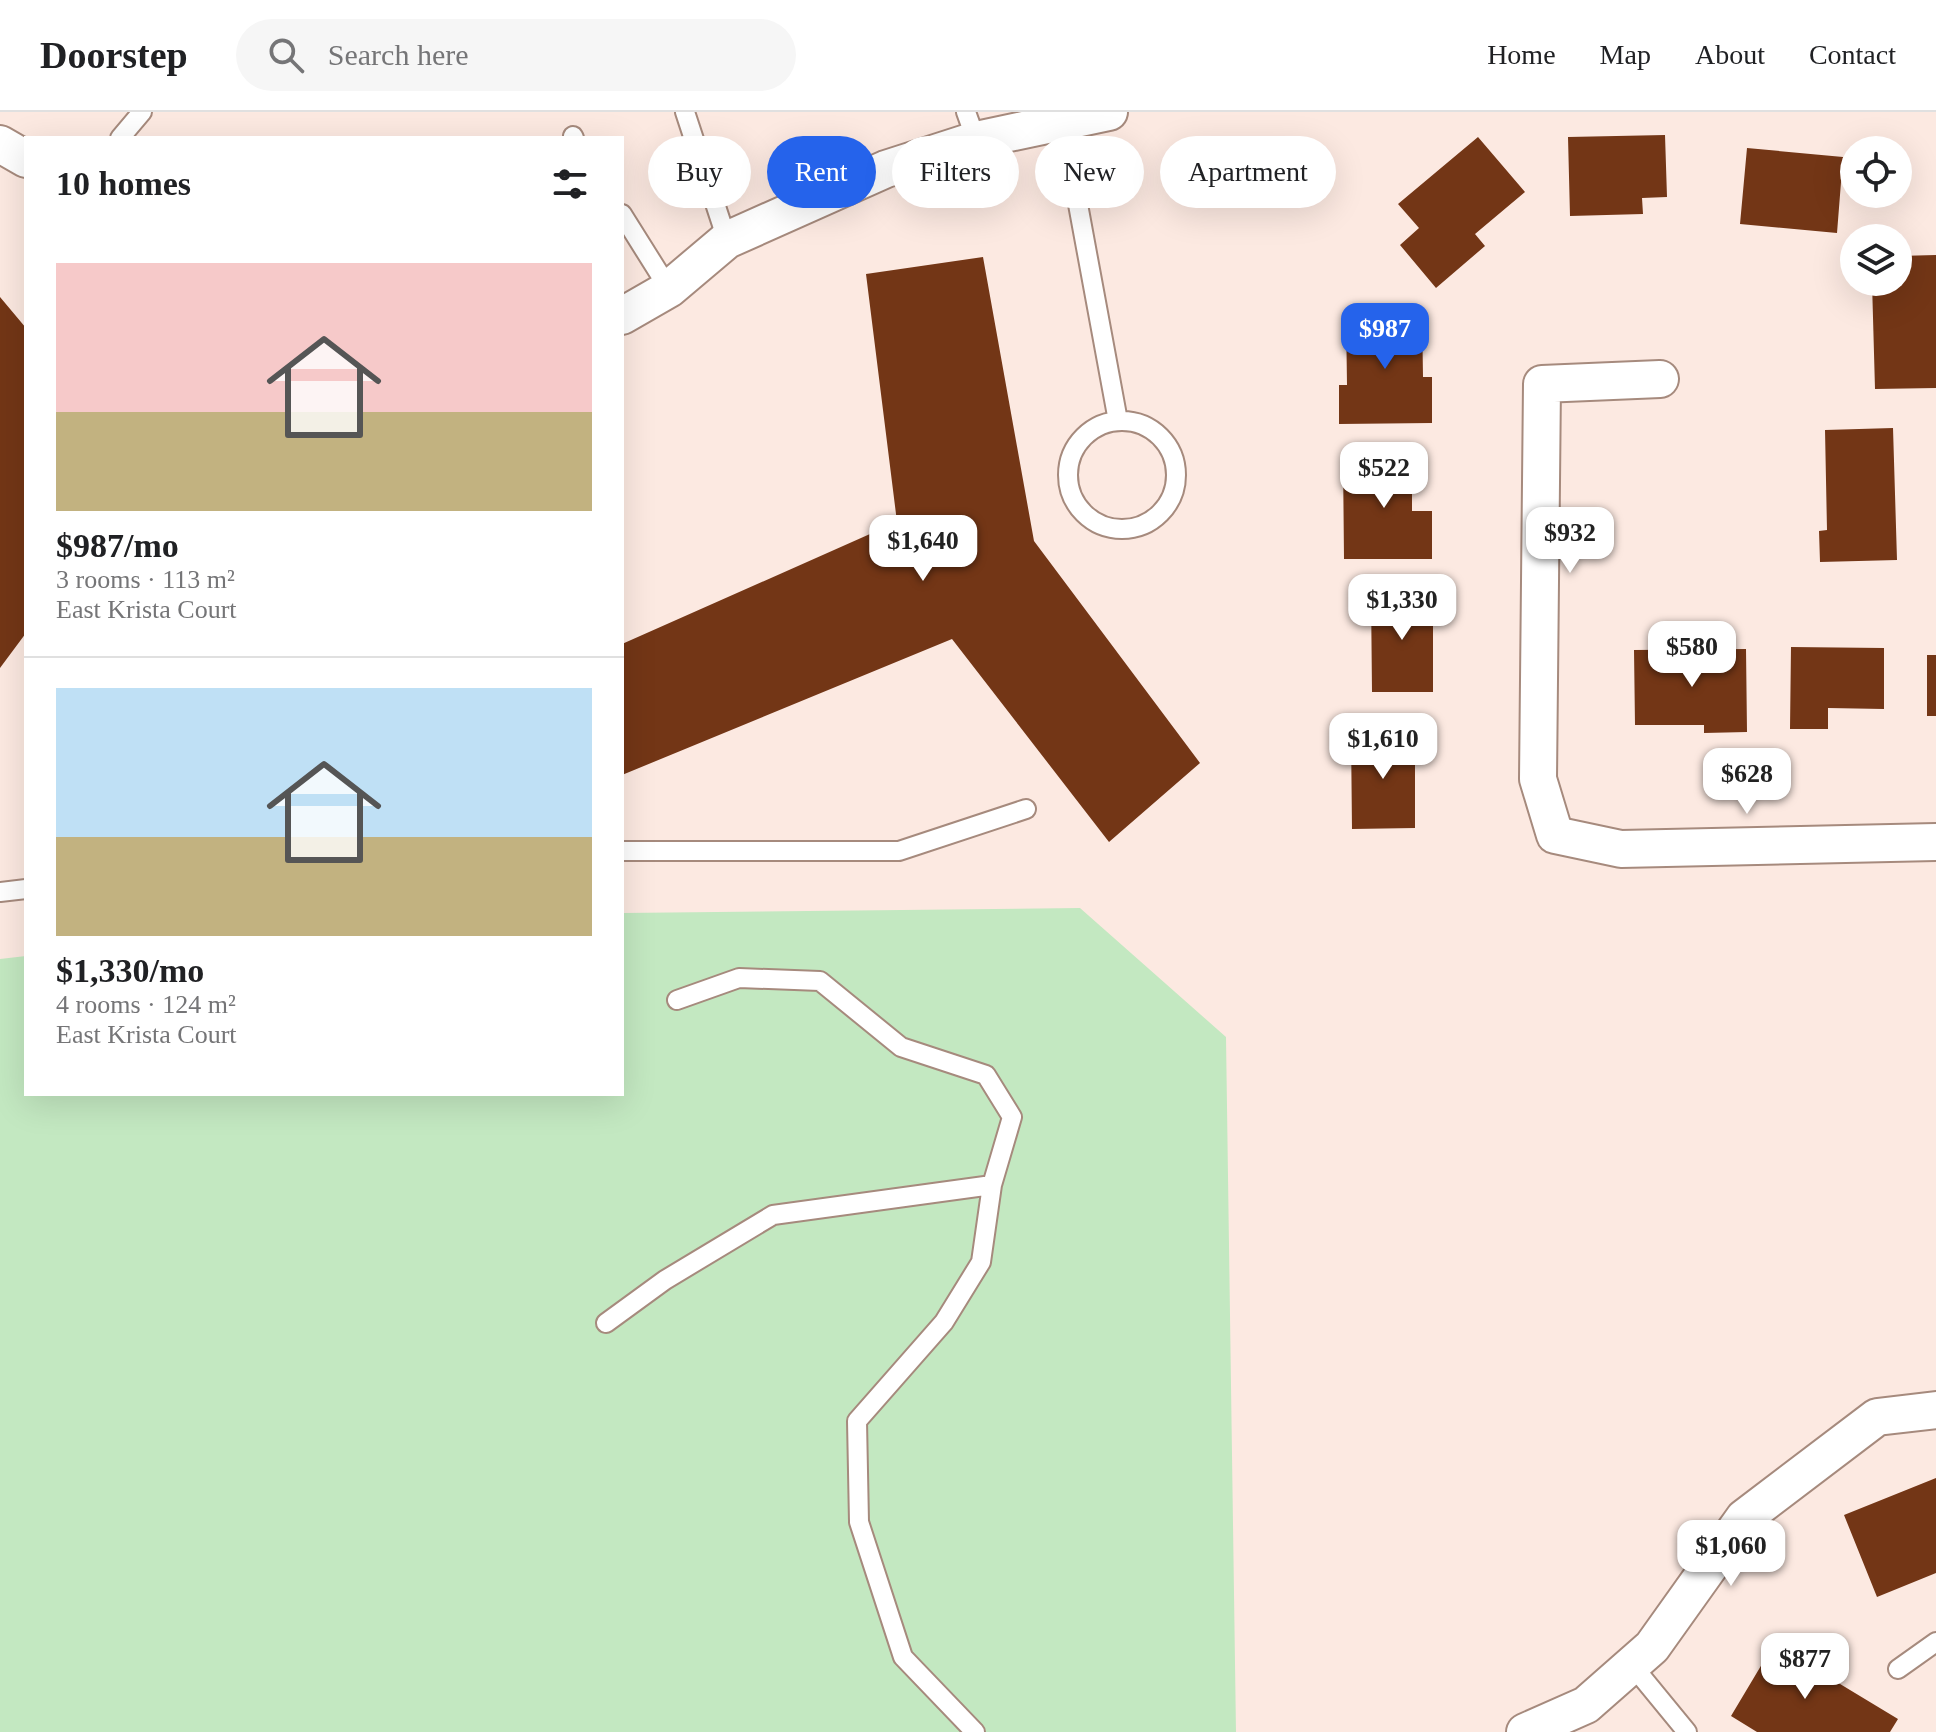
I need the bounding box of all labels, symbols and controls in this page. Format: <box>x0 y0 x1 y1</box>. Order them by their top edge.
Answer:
search box <box>236 19 796 91</box>
icon: search <box>264 33 308 77</box>
text: Doorstep <box>40 34 188 76</box>
text: Search here <box>328 38 469 71</box>
text: Home <box>1487 39 1556 70</box>
text: Map <box>1600 39 1651 70</box>
text: About <box>1695 39 1765 70</box>
text: Contact <box>1809 39 1896 70</box>
chip: Buy <box>648 136 751 208</box>
chip: Rent <box>767 136 876 208</box>
chip: Filters <box>892 136 1019 208</box>
chip: New <box>1035 136 1144 208</box>
chip: Apartment <box>1160 136 1336 208</box>
map controls <box>1840 136 1912 296</box>
button: locate <box>1840 136 1912 208</box>
icon: filters <box>548 162 592 206</box>
text: 10 homes <box>56 165 191 202</box>
button: layers <box>1840 224 1912 296</box>
pin: $987 <box>1338 303 1432 371</box>
text: $987 <box>1359 314 1411 343</box>
icon: home <box>252 315 396 459</box>
pin: $522 <box>1337 442 1431 510</box>
text: $522 <box>1358 453 1410 482</box>
pin: $932 <box>1523 507 1617 575</box>
pin: $1,640 <box>858 515 988 583</box>
text: $932 <box>1544 518 1596 547</box>
text: $1,640 <box>887 526 959 555</box>
text: $987/mo <box>56 527 179 564</box>
text: 3 rooms · 113 m² <box>56 565 235 594</box>
pin: $1,330 <box>1337 574 1467 642</box>
text: $1,330 <box>1366 585 1438 614</box>
text: East Krista Court <box>56 595 237 624</box>
pin: $580 <box>1645 621 1739 689</box>
text: $580 <box>1666 632 1718 661</box>
pin: $1,610 <box>1318 713 1448 781</box>
text: $1,610 <box>1347 724 1419 753</box>
icon: home <box>252 740 396 884</box>
pin: $628 <box>1700 748 1794 816</box>
text: $628 <box>1721 759 1773 788</box>
text: $1,330/mo <box>56 952 204 989</box>
text: 4 rooms · 124 m² <box>56 990 236 1019</box>
text: East Krista Court <box>56 1020 237 1049</box>
pin: $1,060 <box>1666 1520 1796 1588</box>
text: $1,060 <box>1695 1531 1767 1560</box>
pin: $877 <box>1758 1633 1852 1701</box>
text: $877 <box>1779 1644 1831 1673</box>

